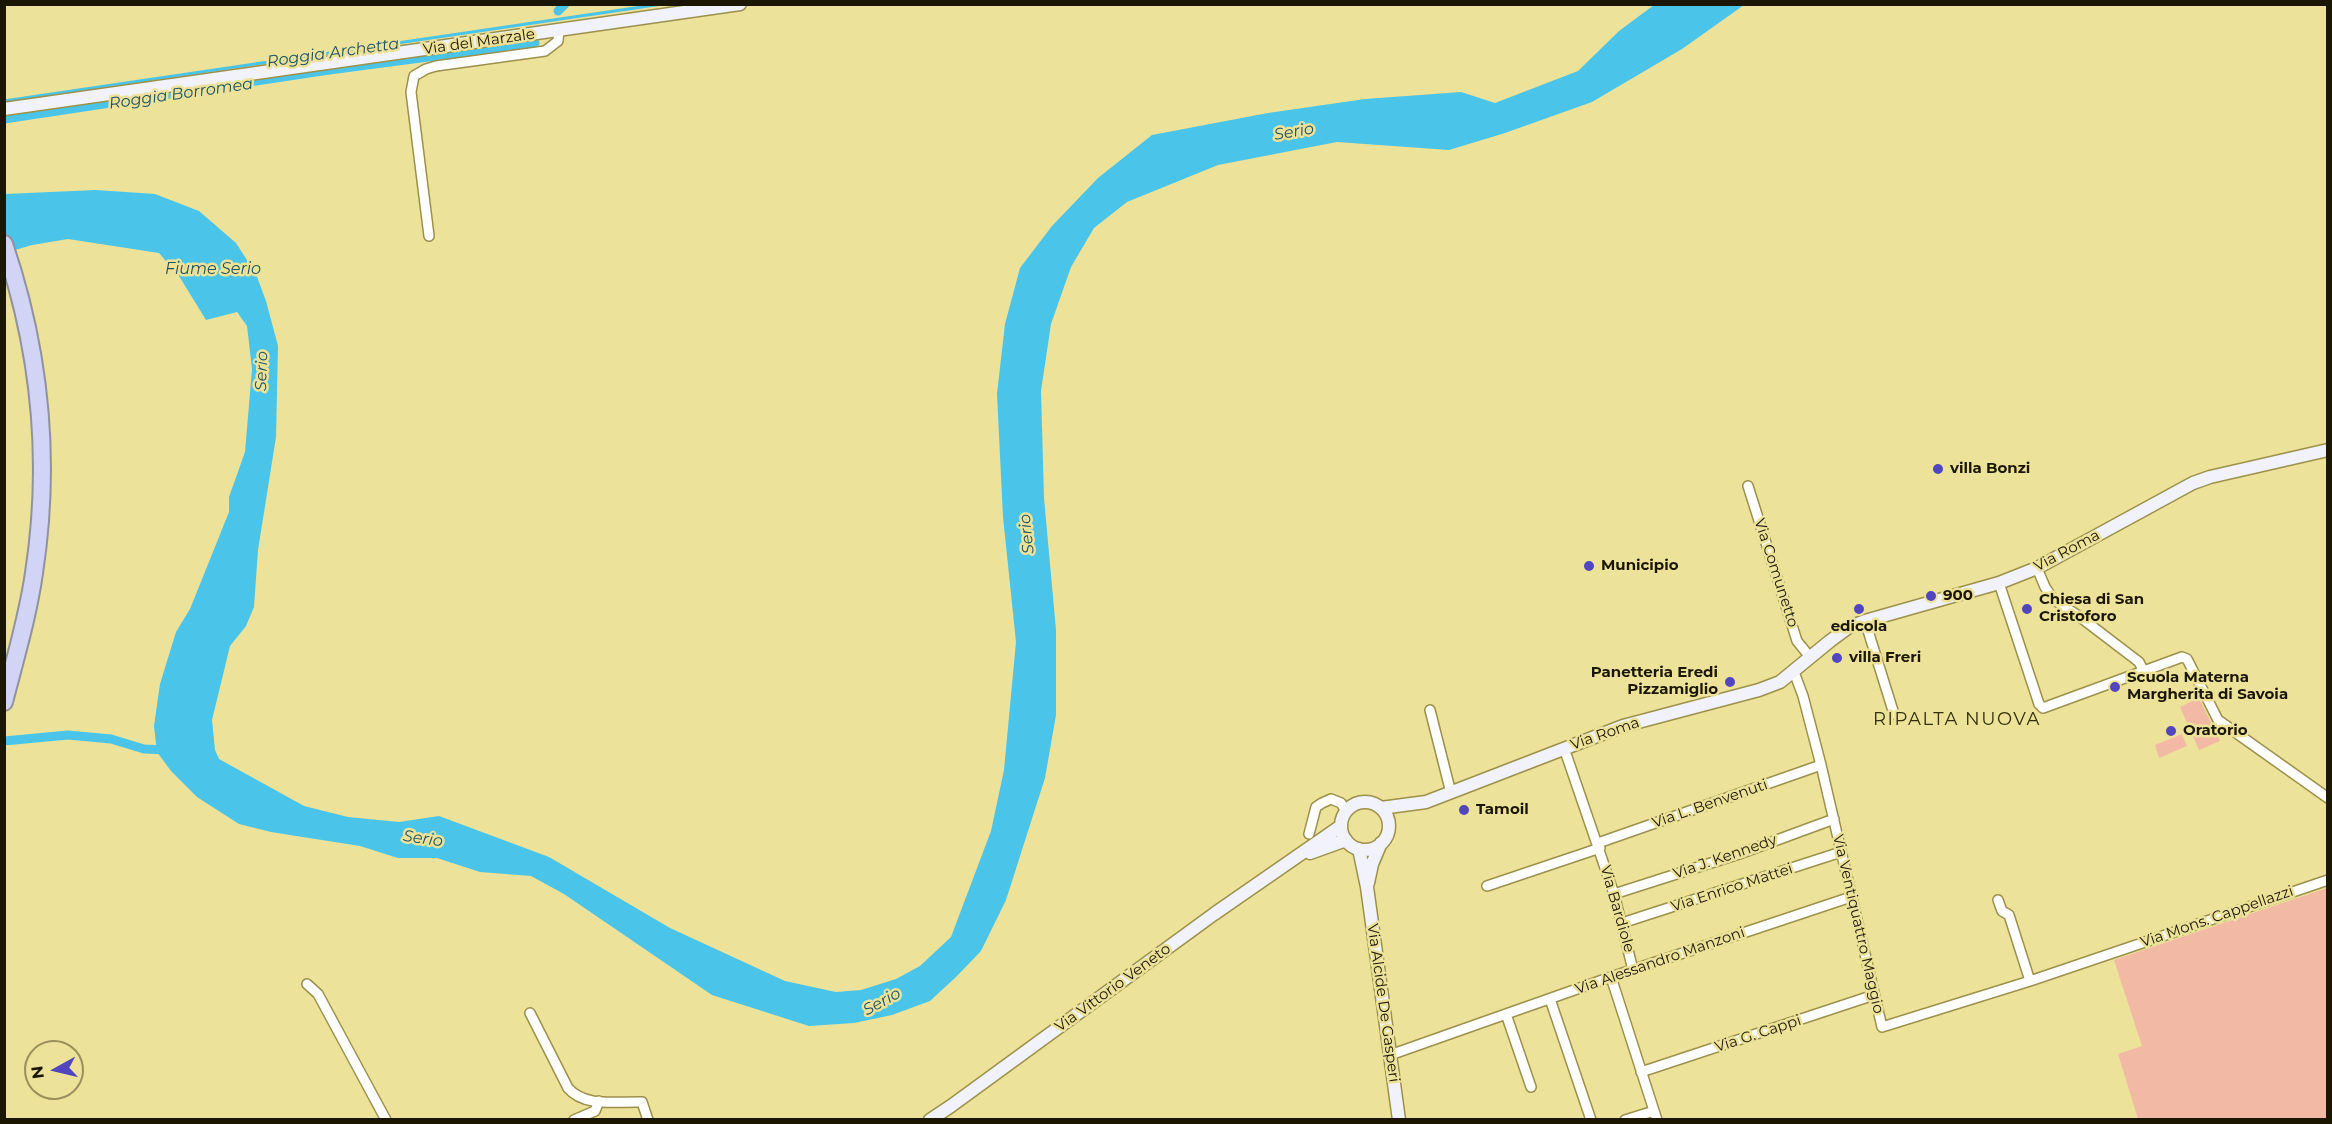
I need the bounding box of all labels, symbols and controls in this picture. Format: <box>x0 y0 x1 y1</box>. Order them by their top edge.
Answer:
street label: Via del Marzale <box>422 25 536 59</box>
water label: Roggia Archetta <box>266 34 400 72</box>
water label: Roggia Borromea <box>108 74 254 114</box>
water label: Serio <box>1273 119 1315 145</box>
water label: Fiume Serio <box>165 259 261 279</box>
water label: Serio <box>252 351 272 391</box>
place label: villa Bonzi <box>1950 460 2030 478</box>
marker: villa Bonzi <box>1931 462 1945 476</box>
water label: Serio <box>1015 513 1039 555</box>
street label: Via Comunetto <box>1750 516 1802 630</box>
street label: Via Roma <box>2031 526 2103 576</box>
place label: Municipio <box>1601 557 1679 575</box>
marker: Municipio <box>1582 559 1596 573</box>
place label: 900 <box>1943 587 1973 605</box>
marker: 900 <box>1924 589 1938 603</box>
place label: Chiesa di San Cristoforo <box>2039 591 2144 626</box>
marker: edicola <box>1852 602 1866 616</box>
marker: Chiesa di San Cristoforo <box>2020 602 2034 616</box>
place label: edicola <box>1831 618 1887 636</box>
place label: villa Freri <box>1849 649 1921 667</box>
marker: villa Freri <box>1830 651 1844 665</box>
place label: Panetteria Eredi Pizzamiglio <box>1591 664 1718 699</box>
place label: Scuola Materna Margherita di Savoia <box>2127 669 2288 704</box>
marker: Panetteria Eredi Pizzamiglio <box>1723 675 1737 689</box>
marker: Scuola Materna Margherita di Savoia <box>2108 680 2122 694</box>
district label: RIPALTA NUOVA <box>1873 709 2041 731</box>
street label: Via Roma <box>1568 714 1642 754</box>
place label: Oratorio <box>2183 722 2248 740</box>
marker: Oratorio <box>2164 724 2178 738</box>
street label: Via L. Benvenuti <box>1650 776 1770 832</box>
place label: Tamoil <box>1476 801 1529 819</box>
marker: Tamoil <box>1457 803 1471 817</box>
water label: Serio <box>402 827 444 851</box>
street label: Via J. Kennedy <box>1671 831 1779 883</box>
street label: Via Ventiquattro Maggio <box>1829 833 1887 1015</box>
street label: Via Enrico Mattei <box>1669 860 1795 916</box>
street label: Via Bardiole <box>1596 863 1638 955</box>
street label: Via Mons. Cappellazzi <box>2138 882 2296 952</box>
street label: Via Alcide De Gasperi <box>1363 923 1403 1083</box>
street label: Via Alessandro Manzoni <box>1573 923 1747 999</box>
street label: Via Vittorio Veneto <box>1052 940 1174 1036</box>
water label: Serio <box>860 984 904 1020</box>
street label: Via G. Cappi <box>1713 1012 1803 1056</box>
north arrow <box>24 1040 84 1100</box>
text: N <box>27 1065 48 1080</box>

